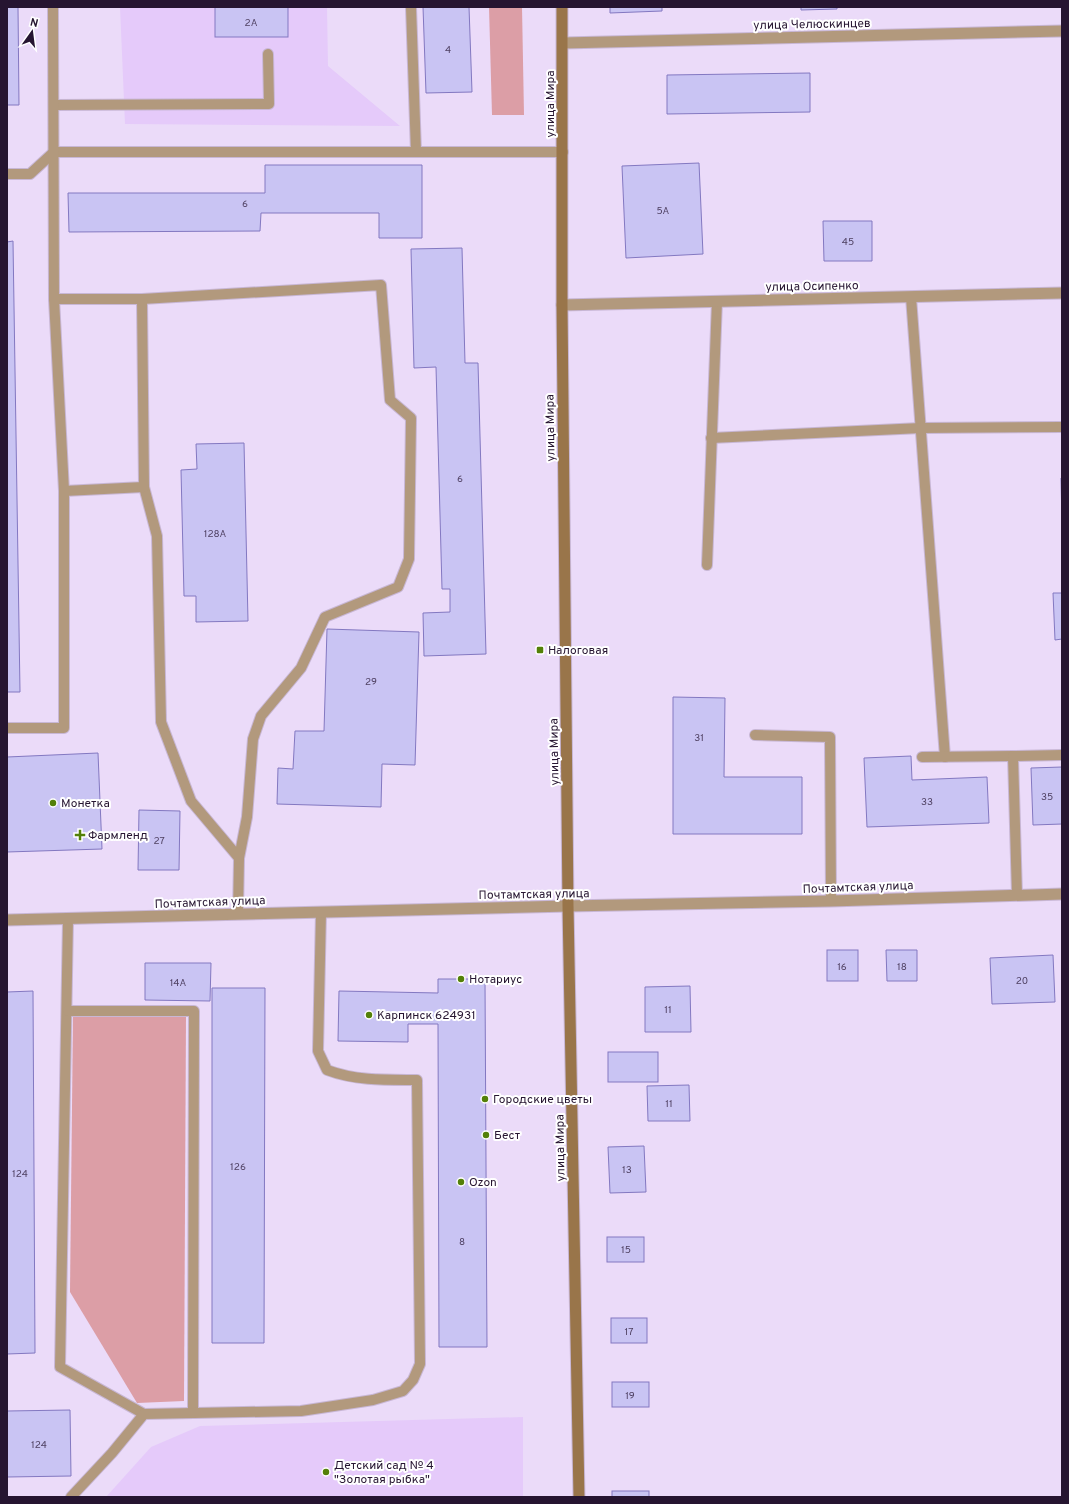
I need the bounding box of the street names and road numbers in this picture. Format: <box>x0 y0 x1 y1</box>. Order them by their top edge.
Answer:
street label: улица Челюскинцев <box>753 16 871 34</box>
street label: улица Мира <box>543 70 559 138</box>
street label: улица Осипенко <box>765 278 859 296</box>
street label: улица Мира <box>542 394 560 462</box>
street label: улица Мира <box>546 718 564 786</box>
street label: Почтамтская улица <box>802 878 914 898</box>
street label: Почтамтская улица <box>478 886 590 904</box>
street label: Почтамтская улица <box>154 893 266 913</box>
street label: улица Мира <box>552 1114 570 1182</box>

